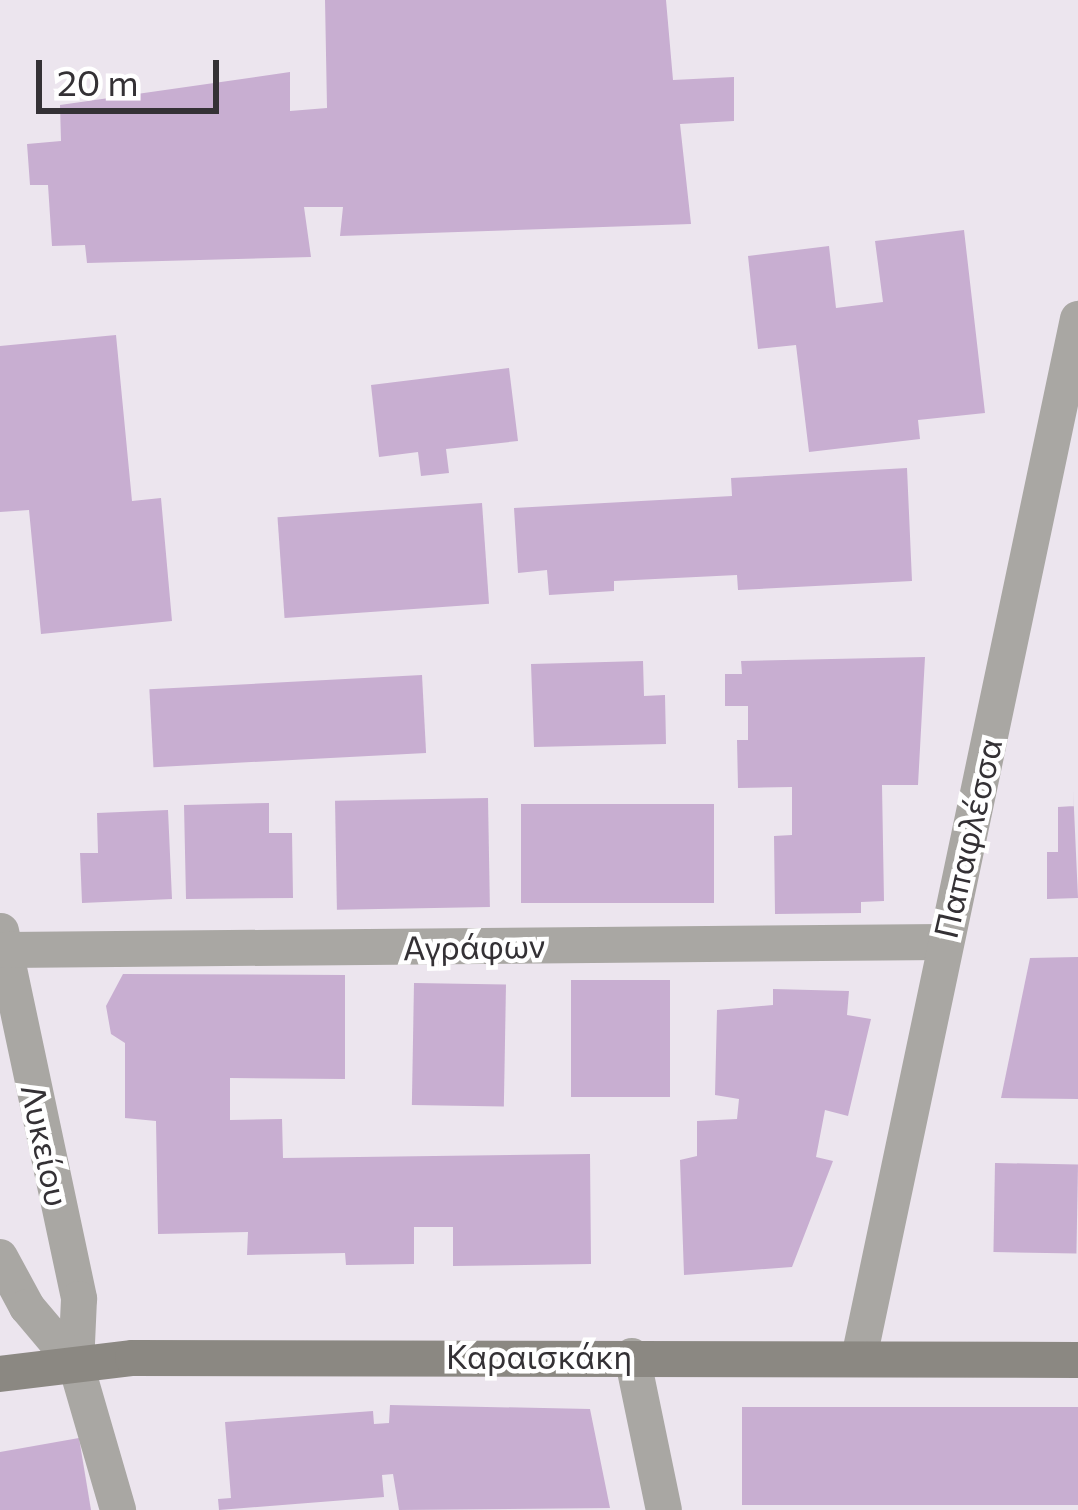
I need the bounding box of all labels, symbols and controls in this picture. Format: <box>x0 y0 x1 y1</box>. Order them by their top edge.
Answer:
scale bar <box>42 36 225 110</box>
text: 20 m <box>57 59 139 103</box>
street label: Παπαφλέσσα <box>925 734 1009 942</box>
street label: Αγράφων <box>402 925 546 967</box>
street label: Λυκείου <box>14 1080 78 1210</box>
street label: Καραισκάκη <box>446 1336 632 1376</box>

